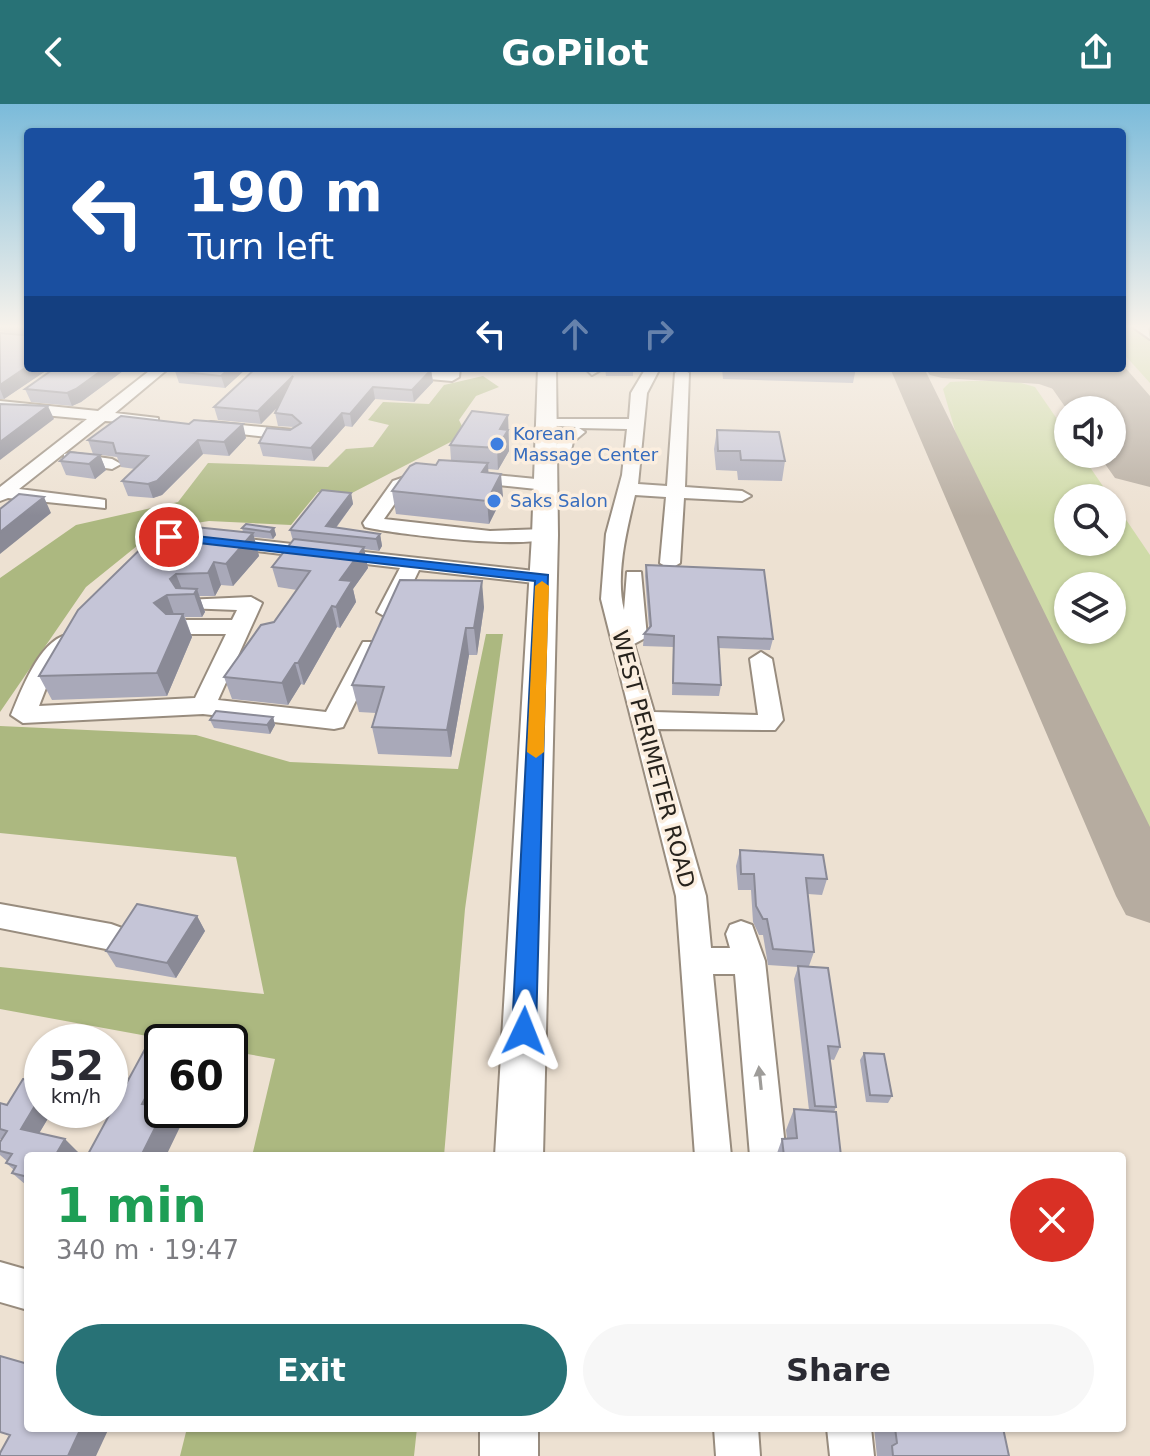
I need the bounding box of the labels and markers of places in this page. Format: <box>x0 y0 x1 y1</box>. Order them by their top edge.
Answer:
place label: Korean Massage Center <box>513 423 659 465</box>
marker: Korean Massage Center <box>488 435 506 453</box>
place label: Saks Salon <box>510 490 608 511</box>
marker: Saks Salon <box>485 492 503 510</box>
pin <box>135 503 203 571</box>

